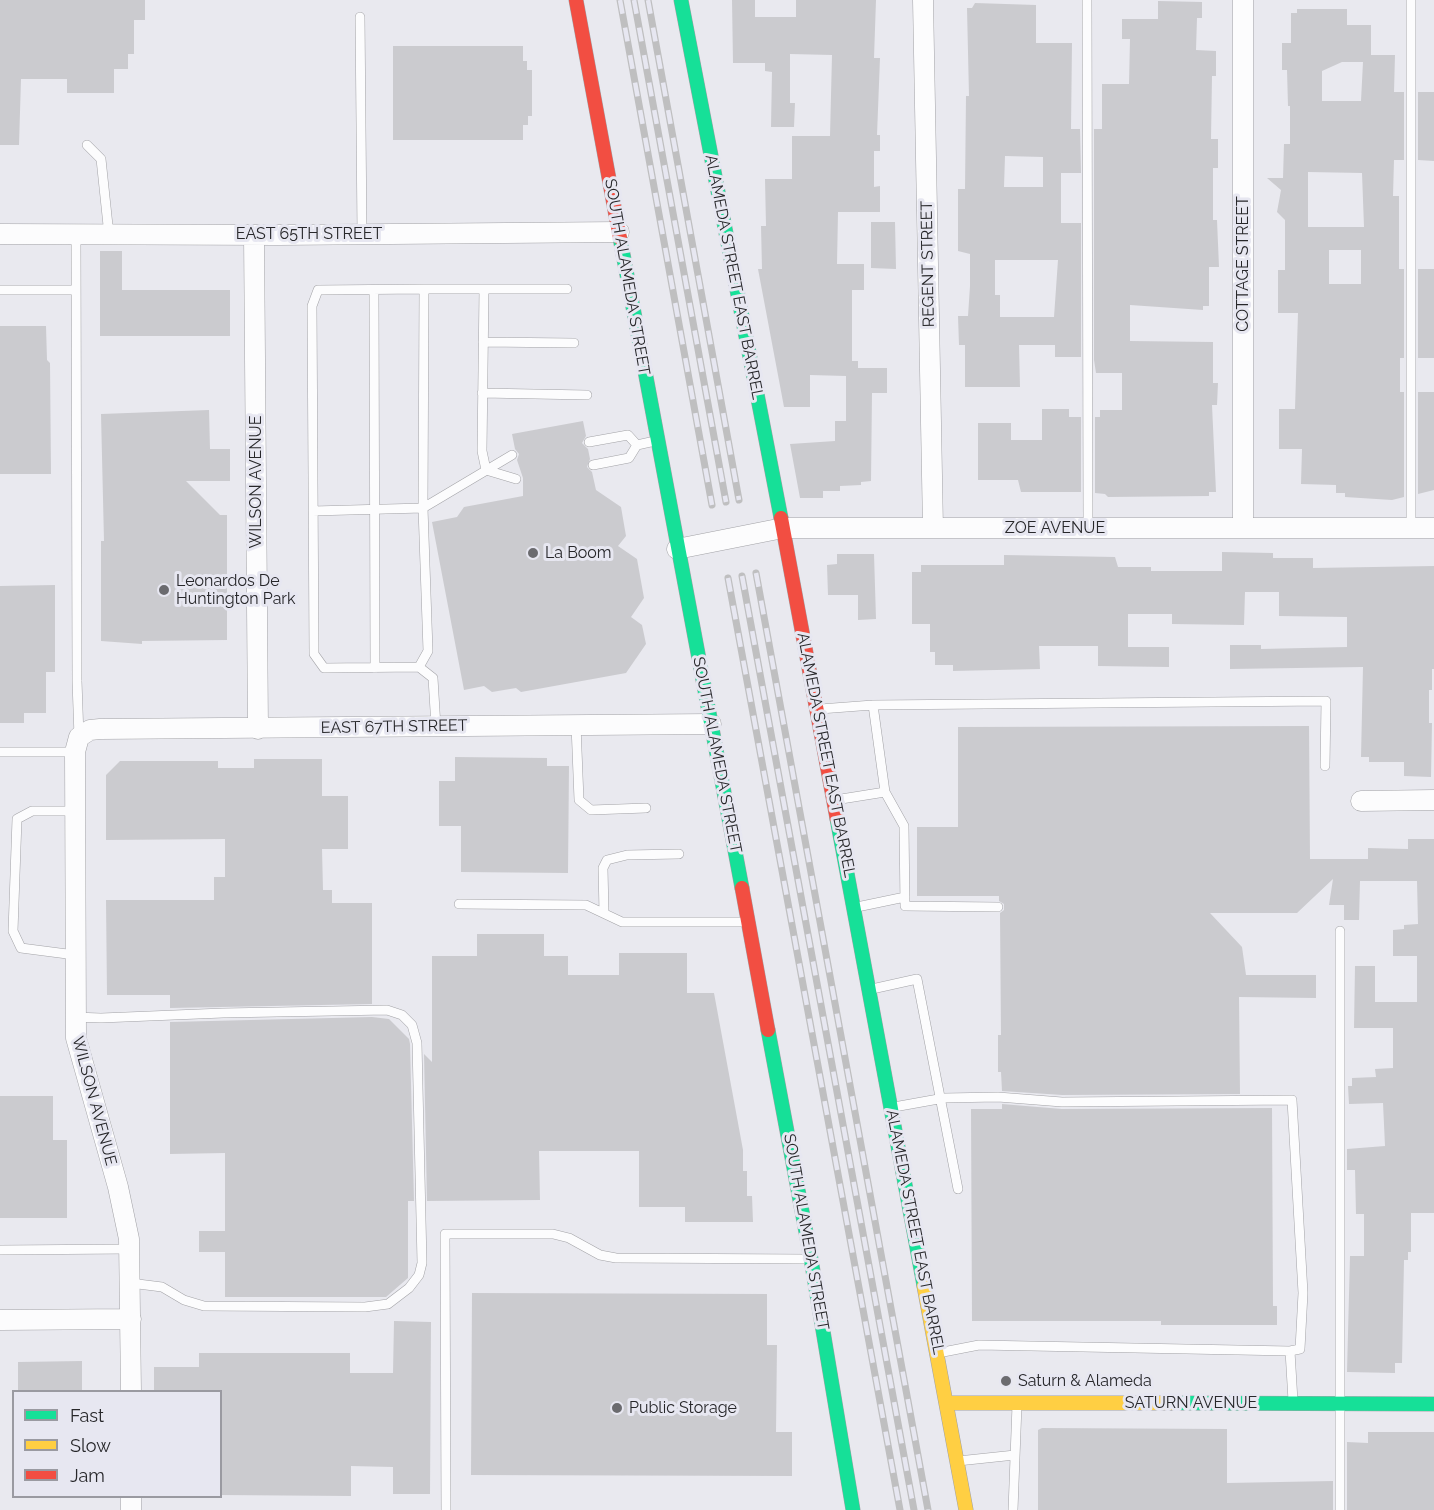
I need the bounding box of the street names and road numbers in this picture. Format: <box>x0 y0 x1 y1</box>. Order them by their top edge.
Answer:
street label: ALAMEDA STREET EAST BARREL <box>701 153 767 401</box>
street label: SOUTH ALAMEDA STREET <box>600 177 654 377</box>
street label: COTTAGE STREET <box>1233 196 1253 332</box>
street label: REGENT STREET <box>917 201 939 327</box>
street label: EAST 65TH STREET <box>236 224 382 244</box>
street label: WILSON AVENUE <box>246 416 266 548</box>
street label: ZOE AVENUE <box>1005 518 1105 538</box>
street label: ALAMEDA STREET EAST BARREL <box>793 631 859 879</box>
street label: SOUTH ALAMEDA STREET <box>689 655 745 855</box>
street label: EAST 67TH STREET <box>320 716 468 738</box>
street label: WILSON AVENUE <box>68 1034 120 1168</box>
street label: ALAMEDA STREET EAST BARREL <box>882 1108 948 1356</box>
street label: SOUTH ALAMEDA STREET <box>779 1132 833 1332</box>
street label: SATURN AVENUE <box>1125 1393 1257 1413</box>

